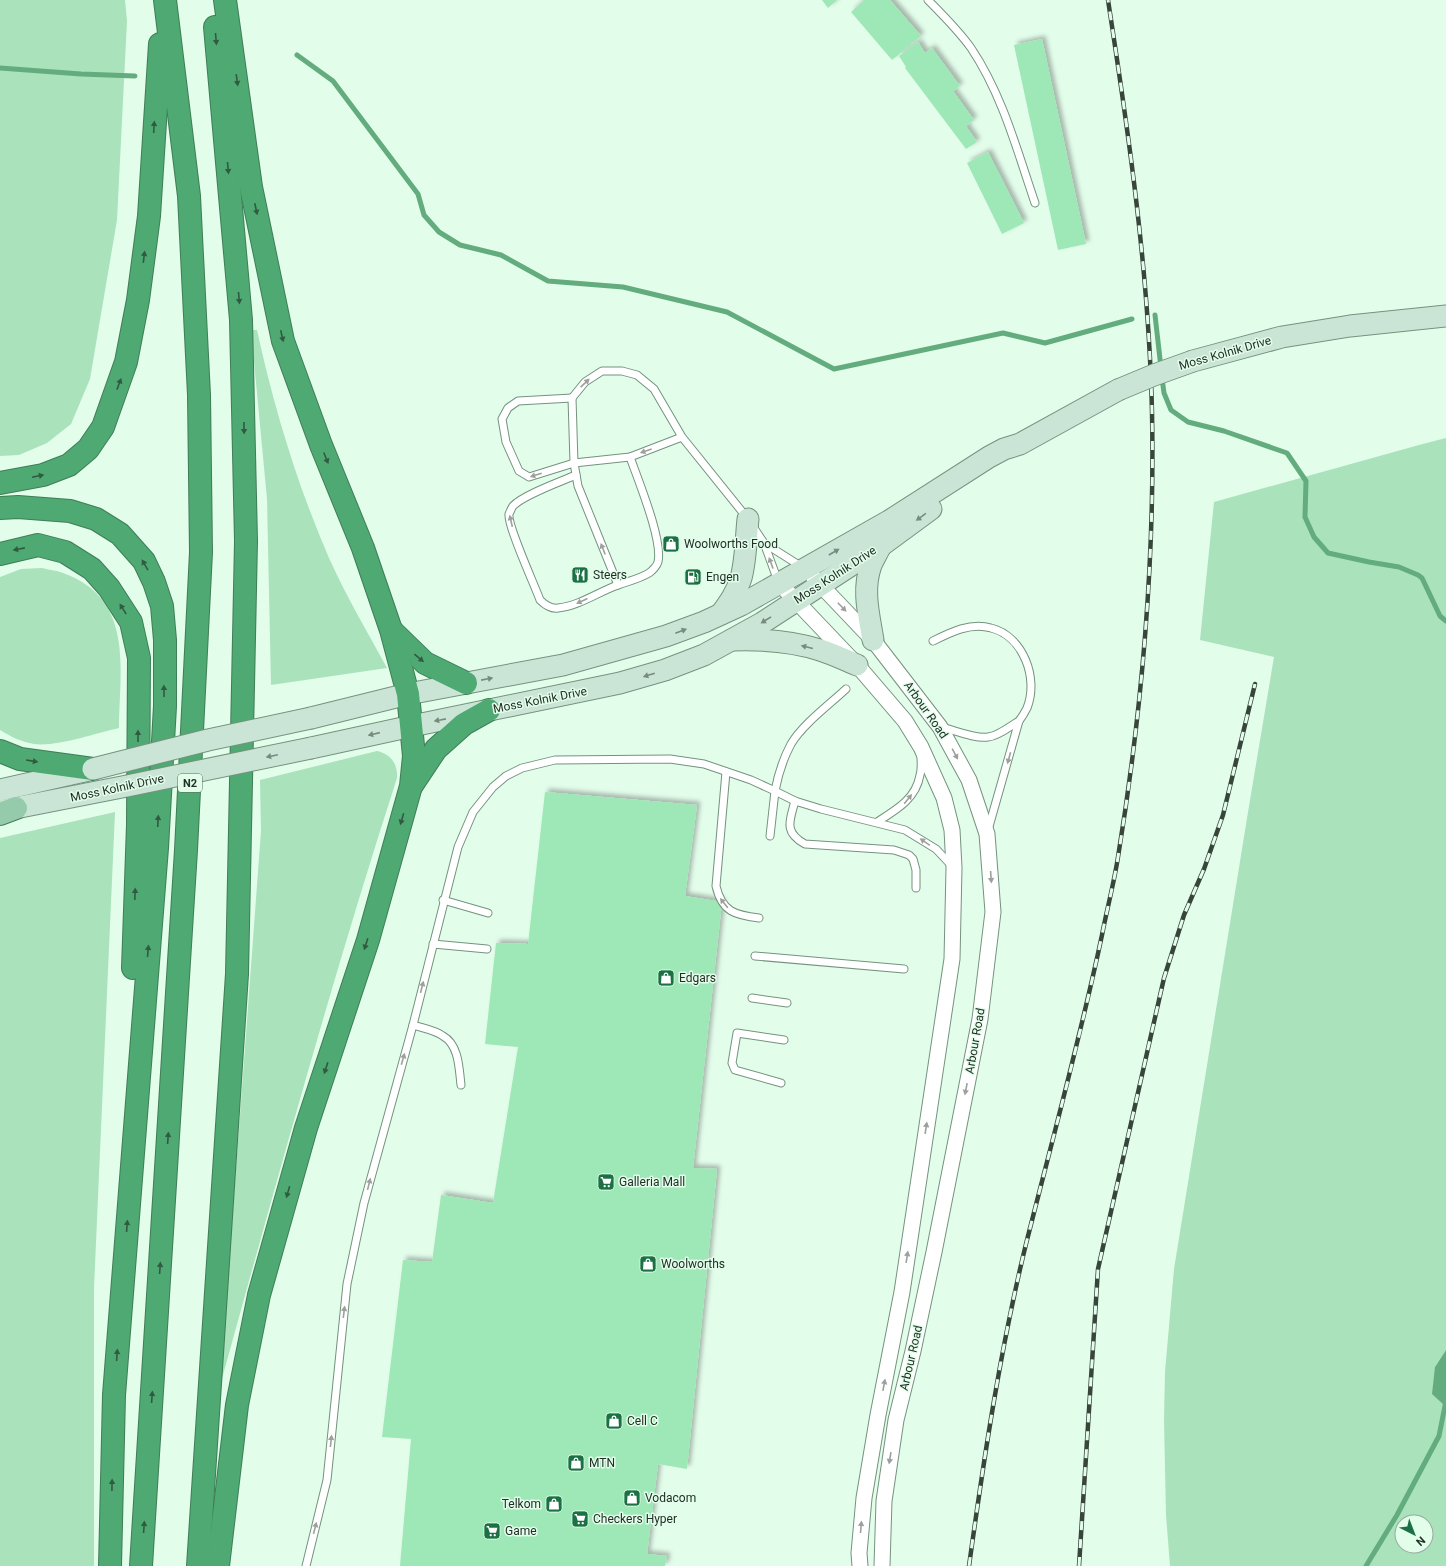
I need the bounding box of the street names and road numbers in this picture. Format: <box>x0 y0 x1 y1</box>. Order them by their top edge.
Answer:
street label: Moss Kolnik Drive <box>1177 333 1273 373</box>
street label: Moss Kolnik Drive <box>791 543 879 607</box>
street label: Arbour Road <box>901 679 951 741</box>
street label: Moss Kolnik Drive <box>492 684 588 716</box>
street label: Moss Kolnik Drive <box>69 771 165 805</box>
road number: N2 <box>178 774 202 792</box>
street label: Arbour Road <box>962 1007 988 1075</box>
street label: Arbour Road <box>897 1324 925 1392</box>

